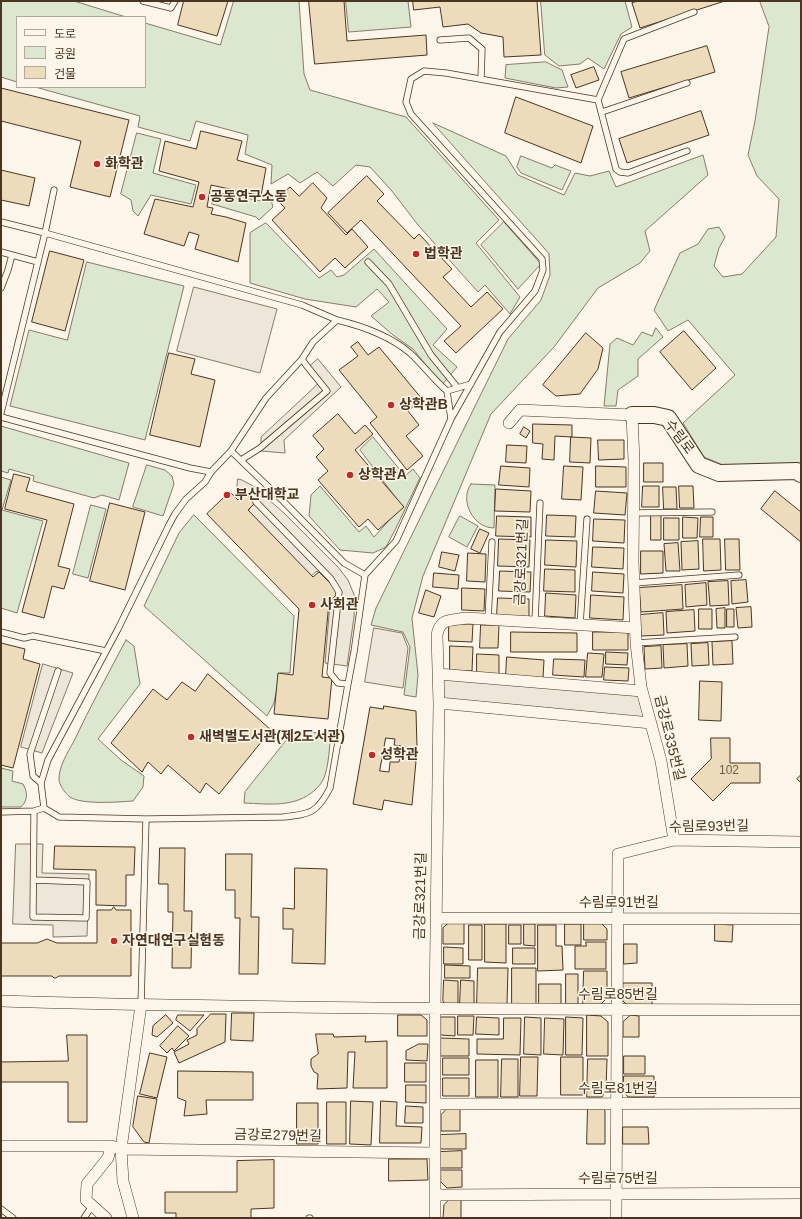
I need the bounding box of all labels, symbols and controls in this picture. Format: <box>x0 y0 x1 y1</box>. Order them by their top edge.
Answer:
legend <box>16 16 146 88</box>
text: 도로 <box>54 27 76 41</box>
text: 공원 <box>54 47 76 61</box>
text: 건물 <box>54 67 76 81</box>
place label: 화학관 <box>105 156 144 172</box>
marker: 화학관 <box>92 159 102 169</box>
place label: 공동연구소동 <box>210 189 287 205</box>
marker: 공동연구소동 <box>197 192 207 202</box>
place label: 법학관 <box>424 246 463 262</box>
marker: 법학관 <box>411 249 421 259</box>
place label: 상학관B <box>399 397 448 413</box>
marker: 상학관B <box>386 400 396 410</box>
street label: 수림로 <box>661 417 697 457</box>
place label: 상학관A <box>358 467 407 483</box>
marker: 상학관A <box>345 470 355 480</box>
place label: 부산대학교 <box>235 487 299 503</box>
marker: 부산대학교 <box>222 490 232 500</box>
street label: 금강로321번길 <box>512 518 532 606</box>
place label: 사회관 <box>320 597 359 613</box>
marker: 사회관 <box>307 600 317 610</box>
street label: 금강로335번길 <box>650 693 688 783</box>
place label: 새벽벌도서관(제2도서관) <box>199 729 345 745</box>
marker: 새벽벌도서관(제2도서관) <box>186 732 196 742</box>
place label: 성학관 <box>380 747 419 763</box>
marker: 성학관 <box>367 750 377 760</box>
house number: 102 <box>719 764 739 778</box>
street label: 수림로93번길 <box>669 818 749 836</box>
street label: 금강로321번길 <box>412 852 430 940</box>
street label: 수림로91번길 <box>579 895 659 911</box>
place label: 자연대연구실험동 <box>122 933 225 949</box>
marker: 자연대연구실험동 <box>109 936 119 946</box>
street label: 수림로85번길 <box>578 987 658 1003</box>
street label: 수림로81번길 <box>578 1081 658 1097</box>
street label: 금강로279번길 <box>234 1127 322 1145</box>
street label: 수림로75번길 <box>578 1171 658 1187</box>

